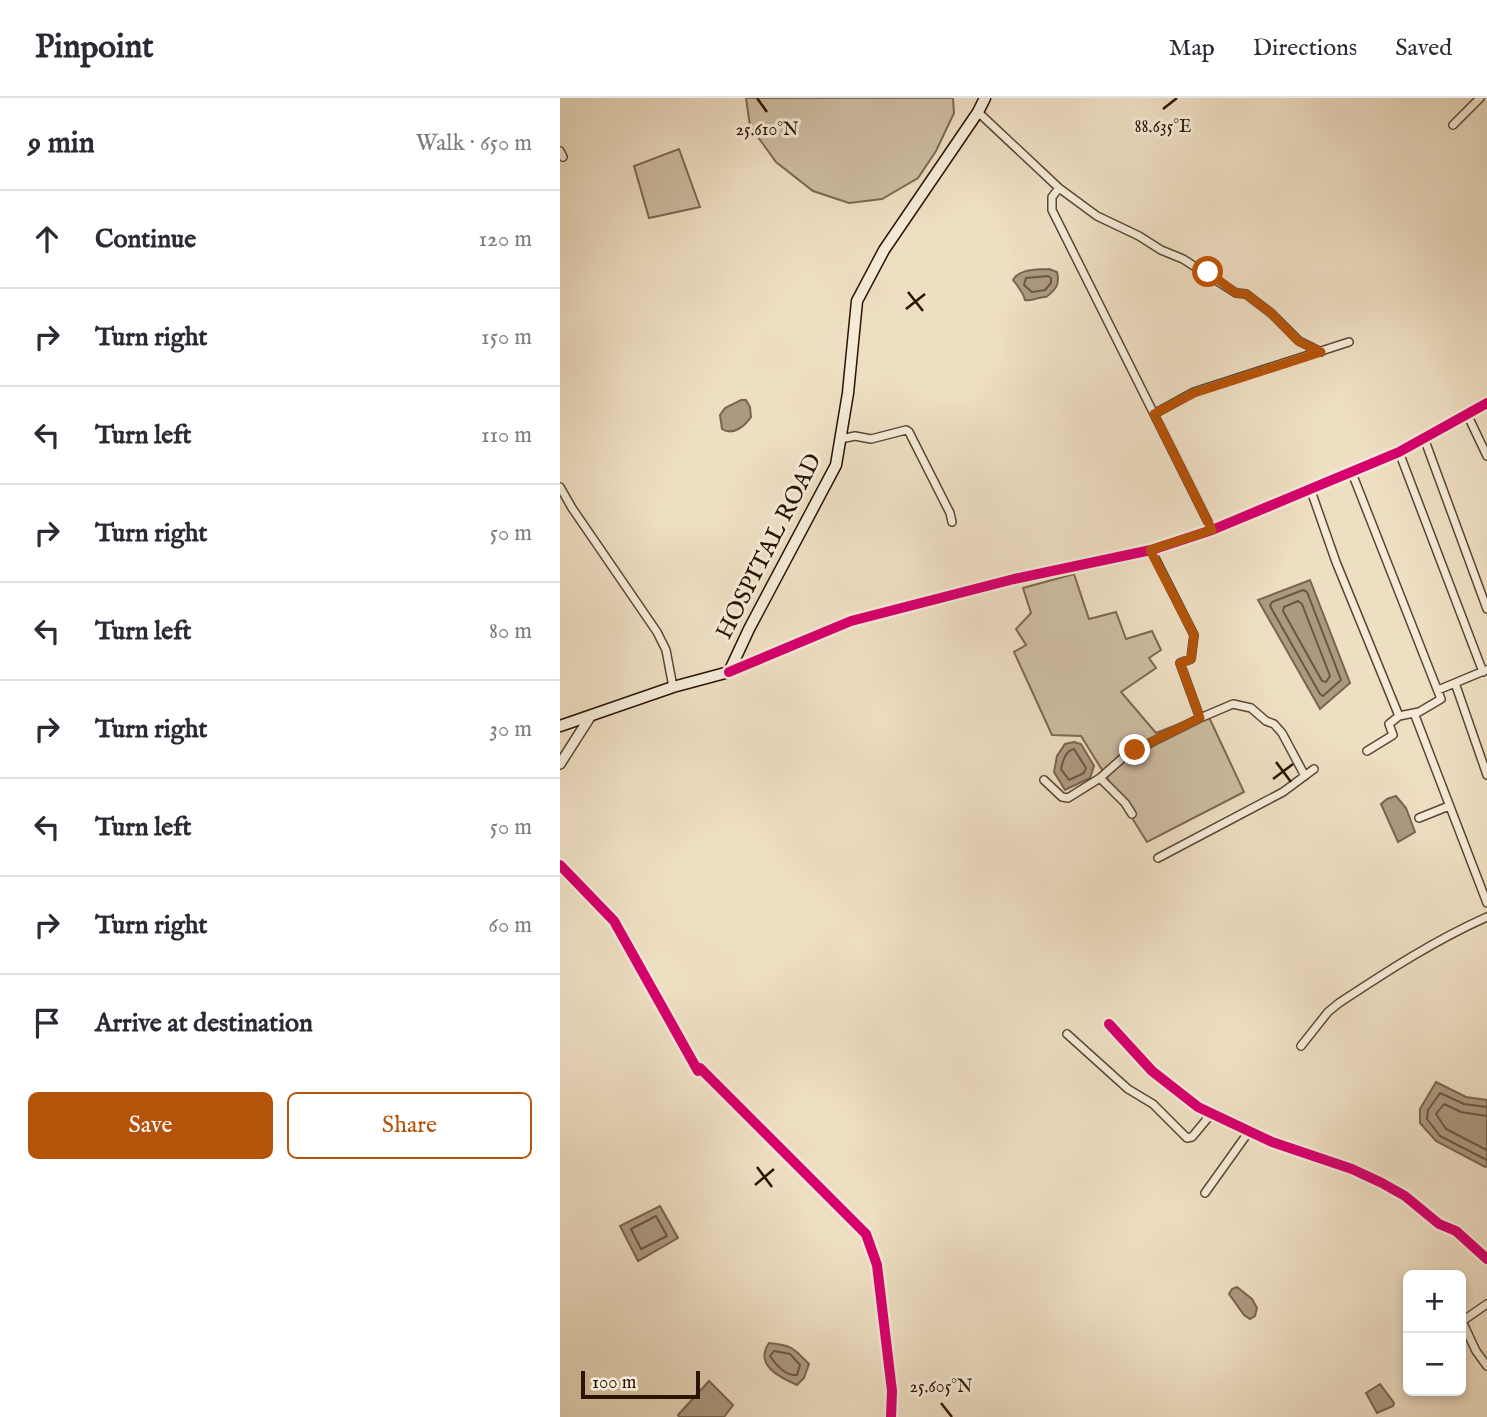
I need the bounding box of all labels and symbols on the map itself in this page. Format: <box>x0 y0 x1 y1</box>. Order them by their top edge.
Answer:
text: 88.635°E <box>1135 116 1192 139</box>
text: 25.610°N <box>736 119 799 142</box>
route start <box>1192 256 1223 287</box>
street label: HOSPITAL ROAD <box>709 448 830 645</box>
route end <box>1119 734 1150 765</box>
scale bar <box>581 1368 700 1400</box>
text: 25.605°N <box>909 1376 973 1399</box>

